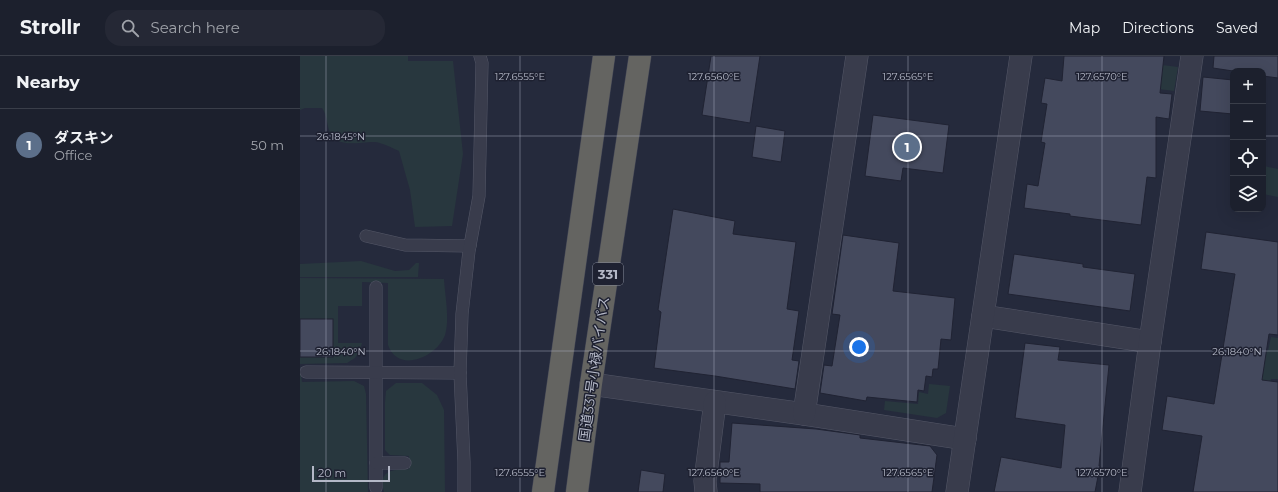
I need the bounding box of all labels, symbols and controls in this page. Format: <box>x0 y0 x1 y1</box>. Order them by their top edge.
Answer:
search box <box>105 10 385 46</box>
text: Strollr <box>20 16 81 39</box>
icon: search <box>119 17 141 39</box>
text: Search here <box>151 18 240 37</box>
text: Map <box>1069 19 1100 37</box>
text: Directions <box>1122 19 1194 37</box>
text: Saved <box>1216 19 1258 37</box>
map controls <box>1230 68 1266 212</box>
button: + <box>1230 68 1266 104</box>
text: 127.6555°E <box>495 70 545 83</box>
text: 127.6560°E <box>688 70 740 83</box>
text: 127.6565°E <box>883 70 934 83</box>
text: 127.6570°E <box>1076 70 1128 83</box>
text: Nearby <box>16 72 80 92</box>
button: − <box>1230 104 1266 140</box>
text: ダスキン <box>54 128 114 147</box>
text: 26.1845°N <box>317 130 365 143</box>
pin: 1 <box>894 132 920 162</box>
text: 1 <box>26 137 32 153</box>
text: 50 m <box>251 137 284 153</box>
button: locate <box>1230 140 1266 176</box>
text: Office <box>54 147 92 163</box>
button: layers <box>1230 176 1266 212</box>
road number: 331 <box>593 263 623 285</box>
street label: 国道331号小禄バイパス <box>575 295 613 443</box>
your location <box>849 337 869 357</box>
text: 26.1840°N <box>316 345 366 358</box>
text: 26.1840°N <box>1212 345 1262 358</box>
scale bar <box>312 464 390 483</box>
text: 20 m <box>318 466 346 480</box>
text: 127.6555°E <box>495 466 545 479</box>
text: 127.6560°E <box>688 466 740 479</box>
text: 127.6565°E <box>883 466 934 479</box>
text: 127.6570°E <box>1076 466 1128 479</box>

